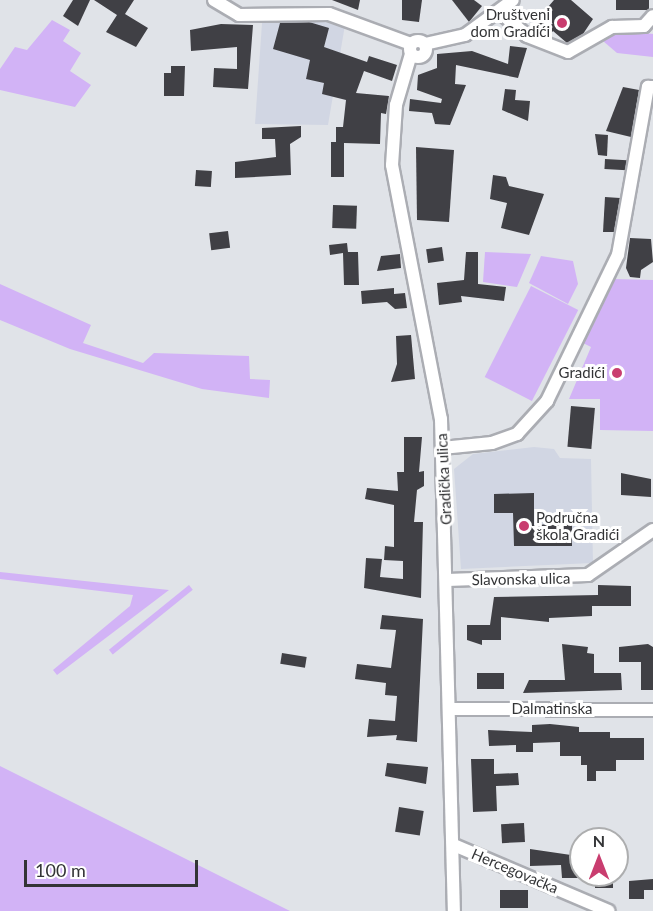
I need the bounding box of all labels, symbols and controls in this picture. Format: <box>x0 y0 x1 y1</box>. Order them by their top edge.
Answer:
place label: Društveni dom Gradići <box>471 5 550 40</box>
marker: Društveni dom Gradići <box>555 16 569 30</box>
place label: Gradići <box>559 364 605 382</box>
marker: Gradići <box>610 366 624 380</box>
street label: Gradička ulica <box>433 433 455 525</box>
place label: Područna škola Gradići <box>536 508 619 543</box>
marker: Područna škola Gradići <box>517 519 531 533</box>
street label: Slavonska ulica <box>471 569 571 589</box>
street label: Dalmatinska <box>511 700 593 718</box>
north arrow <box>569 827 629 887</box>
text: N <box>593 831 605 850</box>
street label: Hercegovačka <box>469 845 561 897</box>
scale bar <box>27 848 201 886</box>
text: 100 m <box>35 859 86 881</box>

